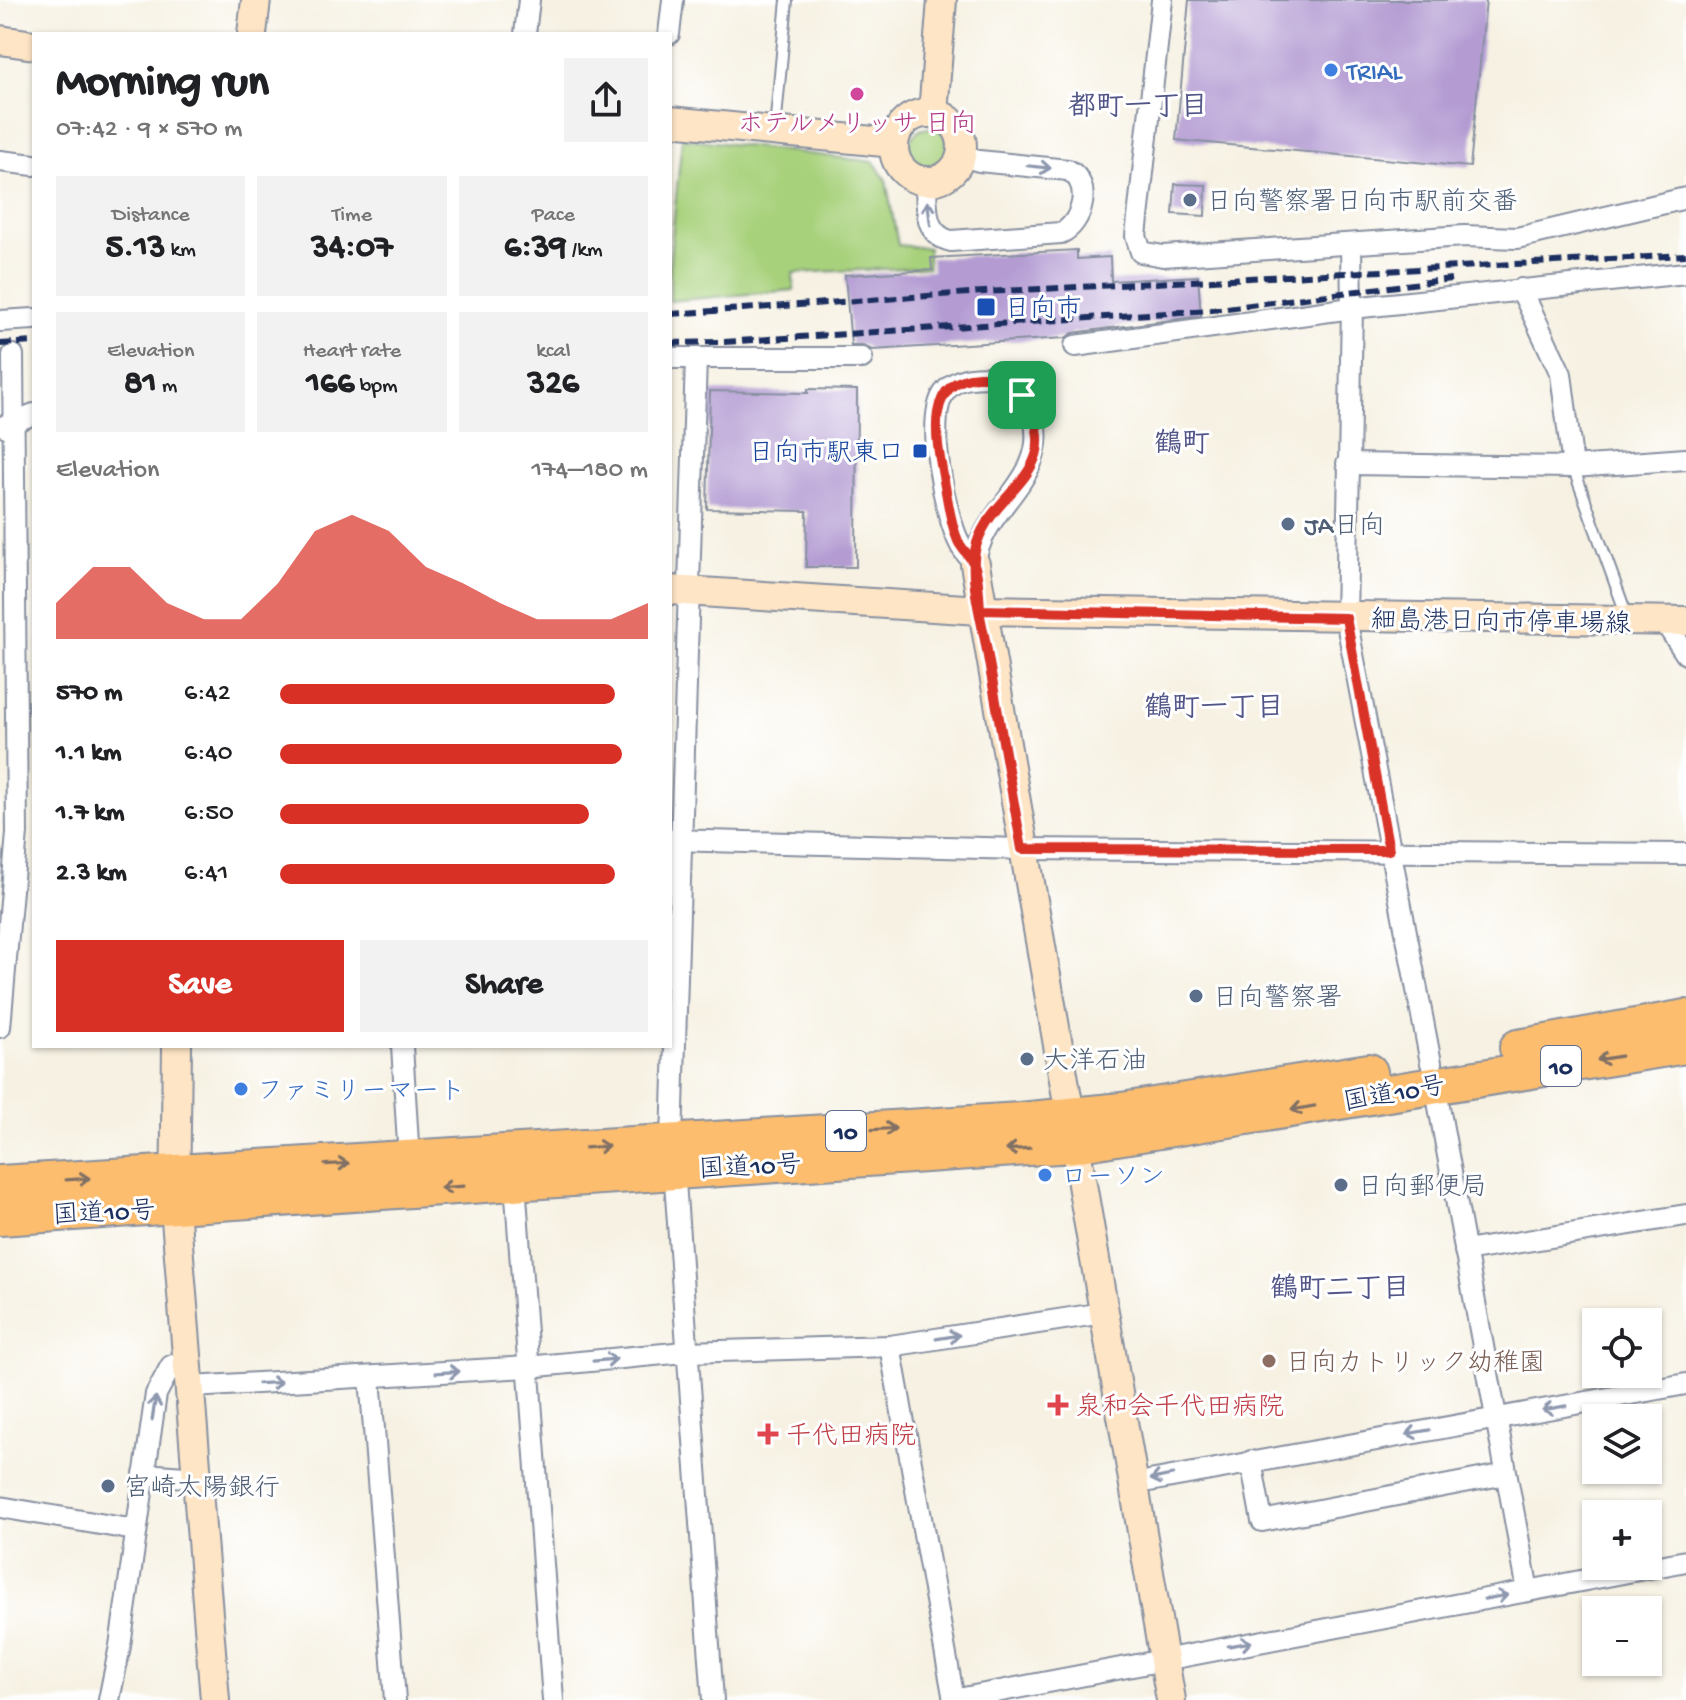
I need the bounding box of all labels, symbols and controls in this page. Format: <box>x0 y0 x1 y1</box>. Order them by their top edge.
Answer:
button: share <box>564 58 648 142</box>
text: Morning run <box>56 59 269 111</box>
place label: TRIAL <box>1345 59 1403 90</box>
marker: TRIAL <box>1322 61 1340 79</box>
marker: ホテルメリッサ 日向 <box>848 85 866 103</box>
district label: 都町一丁目 <box>1068 91 1208 125</box>
place label: ホテルメリッサ 日向 <box>737 109 977 142</box>
text: 07:42 · 9 × 570 m <box>56 115 242 146</box>
one-way arrow <box>1025 159 1051 174</box>
place label: 日向警察署日向市駅前交番 <box>1206 187 1518 220</box>
marker: 日向警察署日向市駅前交番 <box>1181 191 1199 209</box>
one-way arrow <box>921 200 936 227</box>
text: Distance <box>112 203 190 229</box>
text: Time <box>332 203 372 229</box>
text: Pace <box>532 203 575 229</box>
text: 5.13 <box>105 229 165 269</box>
text: 34:07 <box>311 229 393 269</box>
text: 6:39 <box>504 229 567 269</box>
text: km <box>165 238 196 264</box>
text: /km <box>567 238 603 264</box>
place label: 日向市 <box>1004 294 1082 327</box>
marker: 日向市 <box>975 296 997 318</box>
text: Elevation <box>107 339 194 365</box>
text: Heart rate <box>303 339 401 365</box>
text: kcal <box>536 339 570 365</box>
pin <box>988 361 1056 429</box>
text: 81 <box>124 365 156 405</box>
text: 166 <box>306 365 354 405</box>
text: 326 <box>528 365 579 405</box>
icon: arrive <box>1000 373 1044 417</box>
text: m <box>156 374 177 400</box>
text: bpm <box>354 374 398 400</box>
district label: 鶴町 <box>1154 428 1210 462</box>
place label: 日向市駅東口 <box>748 438 904 471</box>
marker: 日向市駅東口 <box>911 442 929 460</box>
text: Elevation <box>56 456 159 487</box>
text: 174–180 m <box>532 456 648 487</box>
place label: JA日向 <box>1304 511 1385 544</box>
marker: JA日向 <box>1279 515 1297 533</box>
street label: 細島港日向市停車場線 <box>1371 605 1631 642</box>
text: 570 m <box>56 679 123 710</box>
text: 6:42 <box>184 679 230 710</box>
district label: 鶴町一丁目 <box>1144 692 1284 726</box>
text: 1.1 km <box>56 739 121 770</box>
text: 6:40 <box>184 739 232 770</box>
text: 1.7 km <box>56 799 124 830</box>
text: 6:50 <box>184 799 234 830</box>
text: 2.3 km <box>56 859 127 890</box>
text: 6:41 <box>184 859 228 890</box>
button: Save <box>56 940 344 1032</box>
button: Share <box>360 940 648 1032</box>
place label: 日向警察署 <box>1212 983 1342 1016</box>
marker: 日向警察署 <box>1187 987 1205 1005</box>
road number: 10 <box>1541 1046 1581 1086</box>
place label: 大洋石油 <box>1043 1047 1147 1079</box>
marker: 大洋石油 <box>1018 1050 1036 1068</box>
one-way arrow <box>1597 1051 1622 1066</box>
street label: 国道10号 <box>1341 1071 1448 1121</box>
place label: ファミリーマート <box>257 1078 466 1109</box>
marker: ファミリーマート <box>232 1080 250 1098</box>
one-way arrow <box>1291 1101 1316 1116</box>
road number: 10 <box>826 1111 866 1151</box>
one-way arrow <box>870 1121 897 1136</box>
one-way arrow <box>583 1139 610 1154</box>
one-way arrow <box>1005 1142 1032 1157</box>
street label: 国道10号 <box>698 1150 803 1188</box>
one-way arrow <box>323 1156 350 1171</box>
place label: ローソン <box>1061 1164 1165 1195</box>
marker: ローソン <box>1036 1166 1054 1184</box>
one-way arrow <box>64 1171 91 1186</box>
place label: 日向郵便局 <box>1357 1172 1487 1205</box>
marker: 日向郵便局 <box>1332 1176 1350 1194</box>
one-way arrow <box>439 1180 466 1195</box>
street label: 国道10号 <box>52 1196 157 1234</box>
district label: 鶴町二丁目 <box>1270 1273 1410 1307</box>
map controls <box>1582 1308 1662 1676</box>
button: locate <box>1582 1308 1662 1388</box>
one-way arrow <box>934 1329 960 1344</box>
place label: 日向カトリック幼稚園 <box>1285 1348 1545 1381</box>
one-way arrow <box>591 1352 618 1367</box>
marker: 日向カトリック幼稚園 <box>1260 1352 1278 1370</box>
one-way arrow <box>434 1364 461 1379</box>
one-way arrow <box>256 1375 283 1390</box>
place label: 泉和会千代田病院 <box>1076 1392 1284 1425</box>
marker: 泉和会千代田病院 <box>1047 1394 1069 1416</box>
one-way arrow <box>147 1396 162 1421</box>
one-way arrow <box>1542 1401 1567 1416</box>
button: layers <box>1582 1404 1662 1484</box>
place label: 千代田病院 <box>786 1422 916 1454</box>
marker: 千代田病院 <box>757 1423 779 1445</box>
one-way arrow <box>1406 1425 1432 1440</box>
one-way arrow <box>1150 1471 1176 1486</box>
place label: 宮崎太陽銀行 <box>124 1474 280 1506</box>
marker: 宮崎太陽銀行 <box>99 1477 117 1495</box>
button: + <box>1582 1500 1662 1580</box>
one-way arrow <box>1483 1589 1508 1604</box>
button: − <box>1582 1596 1662 1676</box>
one-way arrow <box>1227 1636 1252 1651</box>

